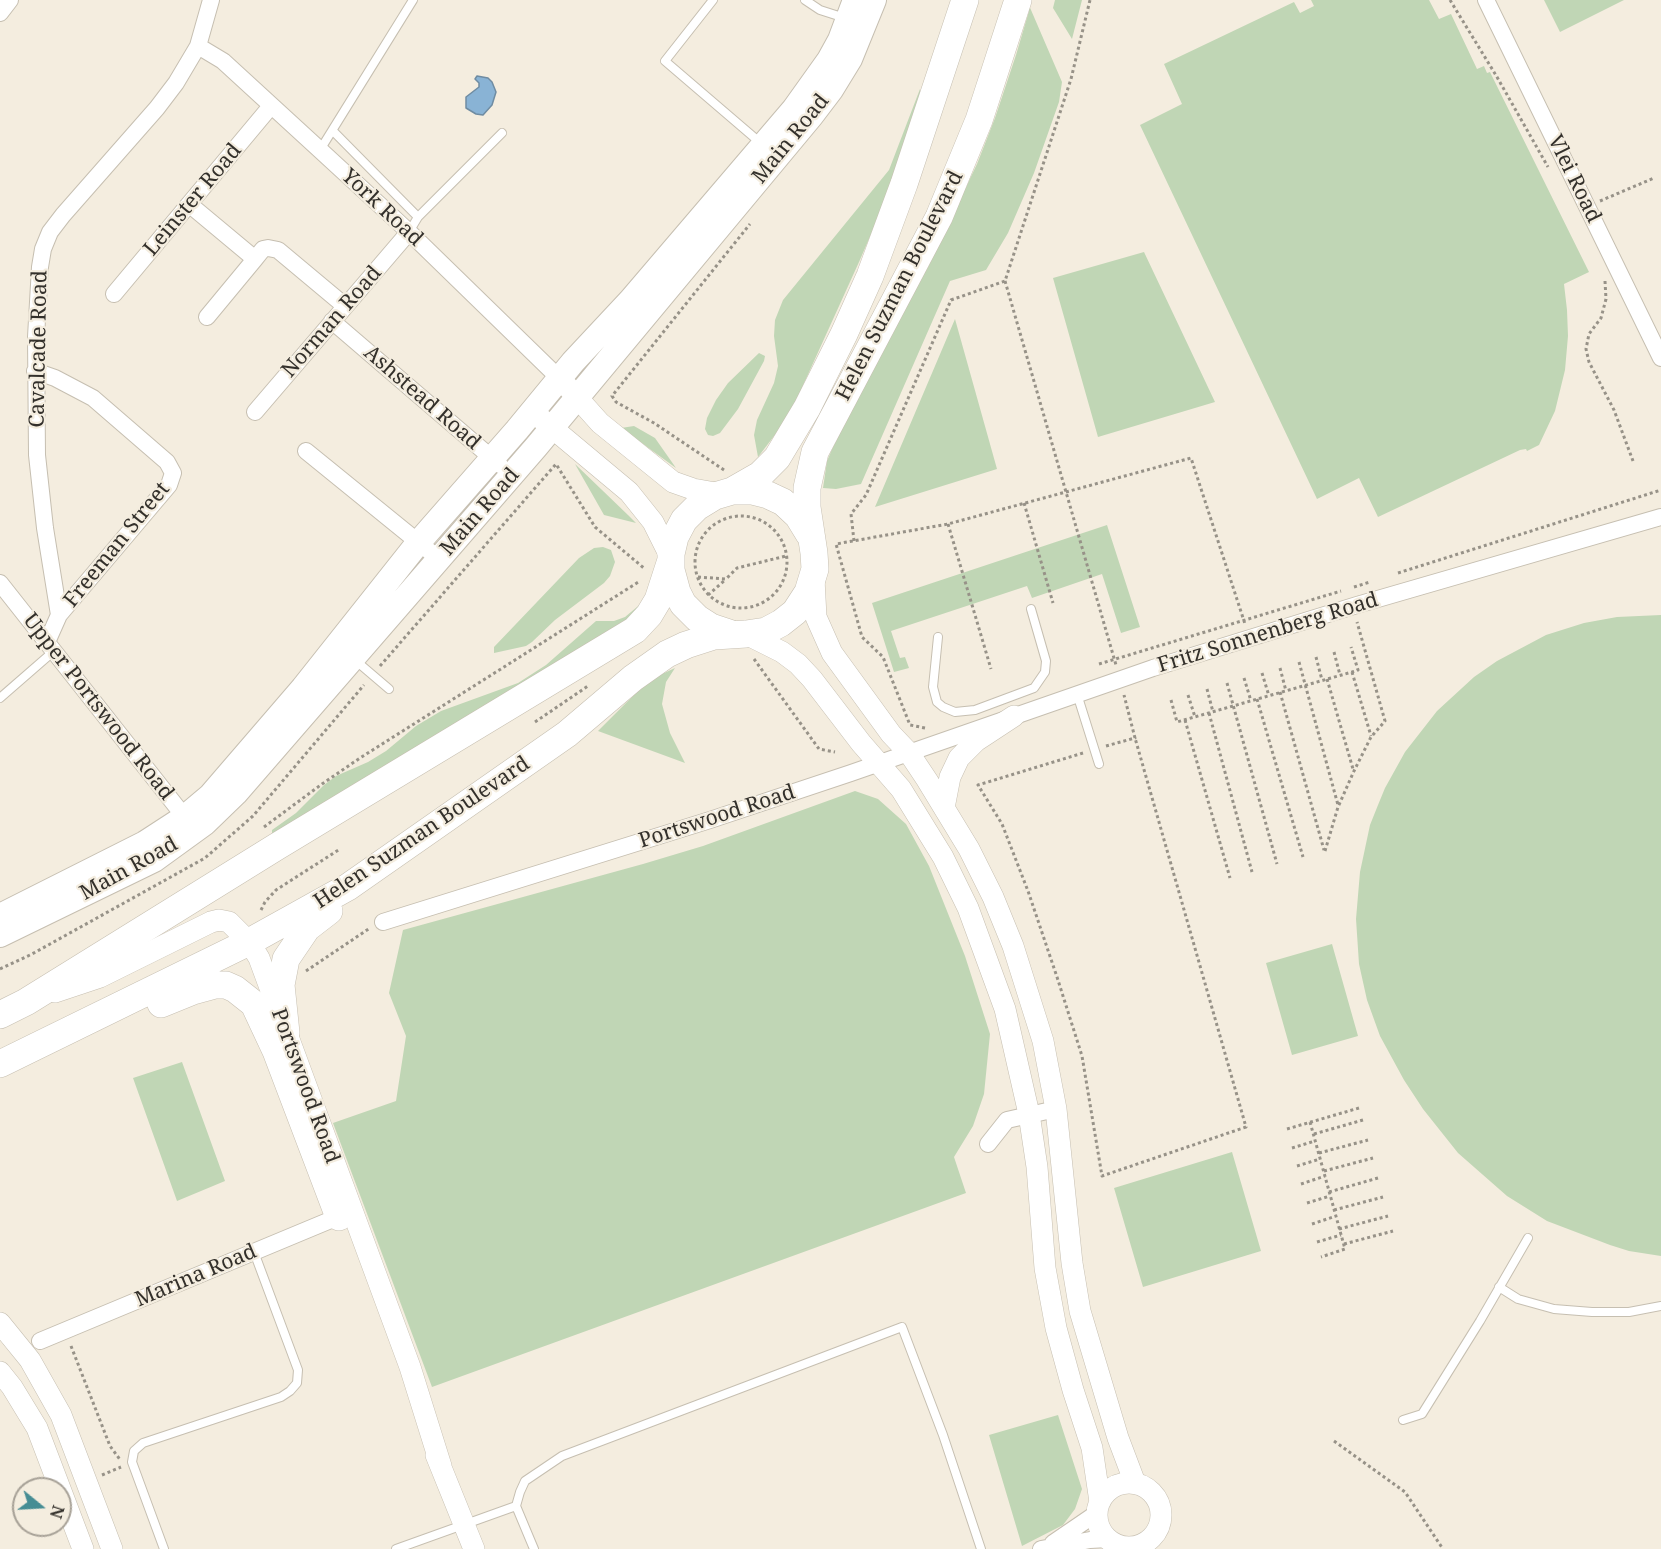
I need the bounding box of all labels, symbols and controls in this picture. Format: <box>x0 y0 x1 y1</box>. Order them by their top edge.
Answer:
street label: Main Road <box>747 89 835 189</box>
street label: Vlei Road <box>1542 131 1606 227</box>
street label: Leinster Road <box>139 139 247 261</box>
street label: York Road <box>336 164 428 252</box>
street label: Helen Suzman Boulevard <box>831 167 969 405</box>
street label: Norman Road <box>277 261 387 383</box>
street label: Cavalcade Road <box>25 270 53 428</box>
street label: Ashstead Road <box>358 340 486 456</box>
street label: Main Road <box>435 463 525 561</box>
street label: Freeman Street <box>59 477 175 613</box>
street label: Fritz Sonnenberg Road <box>1155 587 1381 679</box>
street label: Upper Portswood Road <box>17 609 179 805</box>
street label: Helen Suzman Boulevard <box>309 751 535 915</box>
street label: Portswood Road <box>636 780 798 854</box>
street label: Main Road <box>76 832 182 906</box>
street label: Portswood Road <box>265 1005 345 1167</box>
street label: Marina Road <box>131 1239 261 1313</box>
north arrow <box>12 1477 72 1537</box>
text: N <box>45 1503 70 1521</box>

